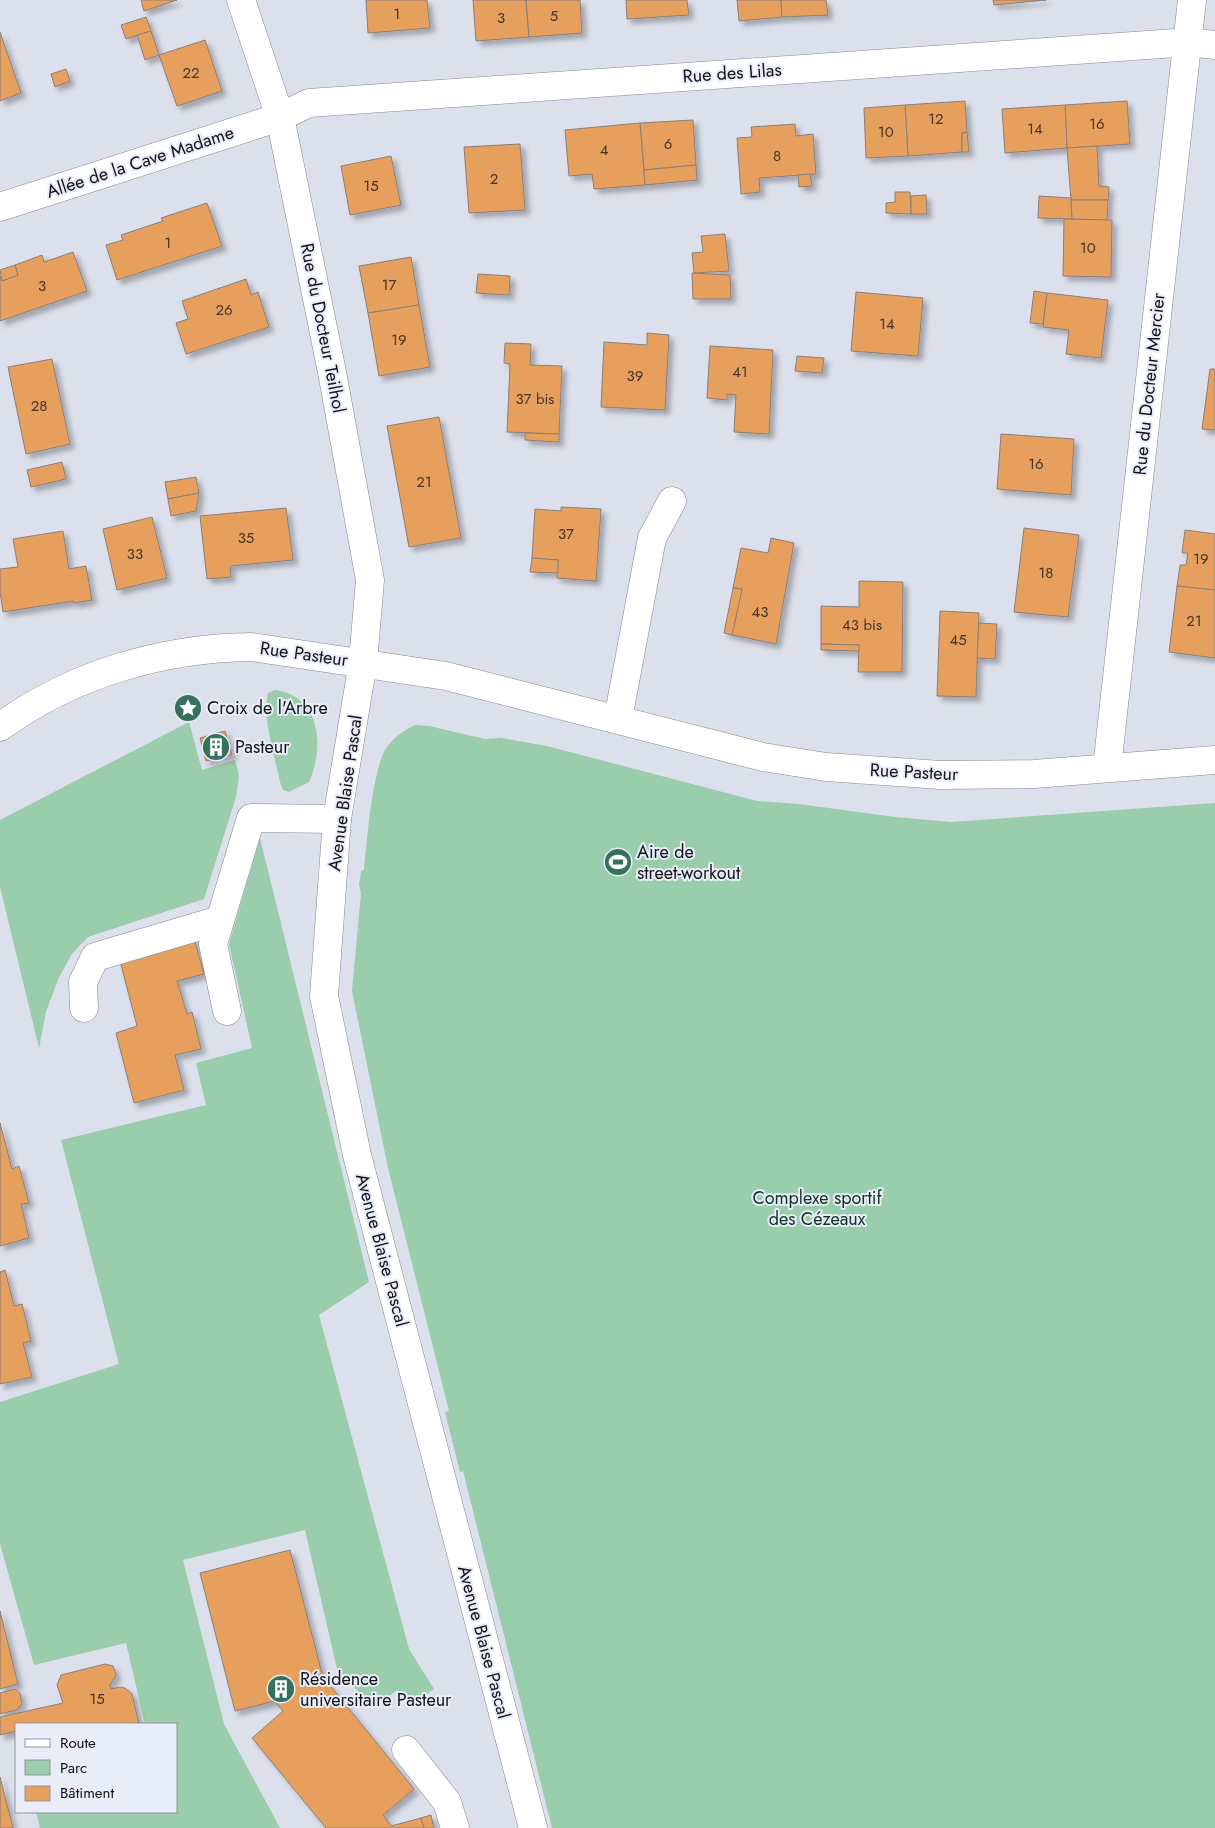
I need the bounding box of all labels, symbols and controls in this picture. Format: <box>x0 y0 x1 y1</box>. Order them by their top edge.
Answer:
house number: 1 <box>394 3 400 25</box>
house number: 5 <box>550 5 558 27</box>
house number: 3 <box>497 7 505 29</box>
street label: Rue des Lilas <box>682 57 782 89</box>
house number: 22 <box>182 62 200 84</box>
house number: 12 <box>928 108 944 130</box>
house number: 16 <box>1089 113 1105 135</box>
house number: 14 <box>1027 118 1043 140</box>
street label: Allée de la Cave Madame <box>43 119 237 205</box>
house number: 10 <box>878 121 894 143</box>
house number: 6 <box>664 133 672 155</box>
house number: 4 <box>600 139 609 161</box>
house number: 8 <box>773 145 781 167</box>
house number: 2 <box>490 168 498 190</box>
house number: 15 <box>363 175 379 197</box>
house number: 1 <box>165 232 171 254</box>
house number: 10 <box>1080 237 1096 259</box>
street label: Rue du Docteur Teilhol <box>294 241 352 415</box>
house number: 17 <box>382 274 396 296</box>
house number: 3 <box>38 275 46 297</box>
street label: Rue du Docteur Mercier <box>1127 291 1172 476</box>
house number: 26 <box>215 299 233 321</box>
house number: 14 <box>879 313 895 335</box>
house number: 19 <box>391 329 407 351</box>
house number: 41 <box>732 361 748 383</box>
house number: 39 <box>627 365 643 387</box>
house number: 37 bis <box>516 388 554 410</box>
house number: 28 <box>31 395 47 417</box>
house number: 16 <box>1028 453 1044 475</box>
house number: 21 <box>416 471 432 493</box>
house number: 37 <box>558 523 574 545</box>
house number: 35 <box>238 527 254 549</box>
house number: 33 <box>127 543 143 565</box>
house number: 19 <box>1193 548 1209 570</box>
house number: 18 <box>1039 562 1053 584</box>
house number: 43 <box>752 601 768 623</box>
house number: 21 <box>1186 610 1202 632</box>
house number: 43 bis <box>842 614 882 636</box>
house number: 45 <box>949 629 967 651</box>
street label: Rue Pasteur <box>258 635 351 673</box>
place icon: Croix de l'Arbre <box>173 693 203 723</box>
place label: Croix de l'Arbre <box>207 695 328 721</box>
street label: Avenue Blaise Pascal <box>321 713 369 873</box>
building icon: Pasteur <box>201 732 231 762</box>
place label: Pasteur <box>235 734 290 760</box>
street label: Rue Pasteur <box>869 757 960 787</box>
place label: Aire de street-workout <box>637 839 741 886</box>
sports icon: Aire de street-workout <box>603 847 633 877</box>
street label: Avenue Blaise Pascal <box>349 1171 415 1329</box>
park label: Complexe sportif des Cézeaux <box>752 1185 882 1232</box>
street label: Avenue Blaise Pascal <box>451 1563 517 1721</box>
place label: Résidence universitaire Pasteur <box>300 1666 452 1713</box>
building icon: Résidence universitaire Pasteur <box>266 1674 296 1704</box>
house number: 15 <box>89 1688 105 1710</box>
legend <box>15 1723 178 1813</box>
text: Route <box>60 1732 96 1754</box>
text: Parc <box>60 1757 87 1779</box>
text: Bâtiment <box>60 1782 114 1804</box>

